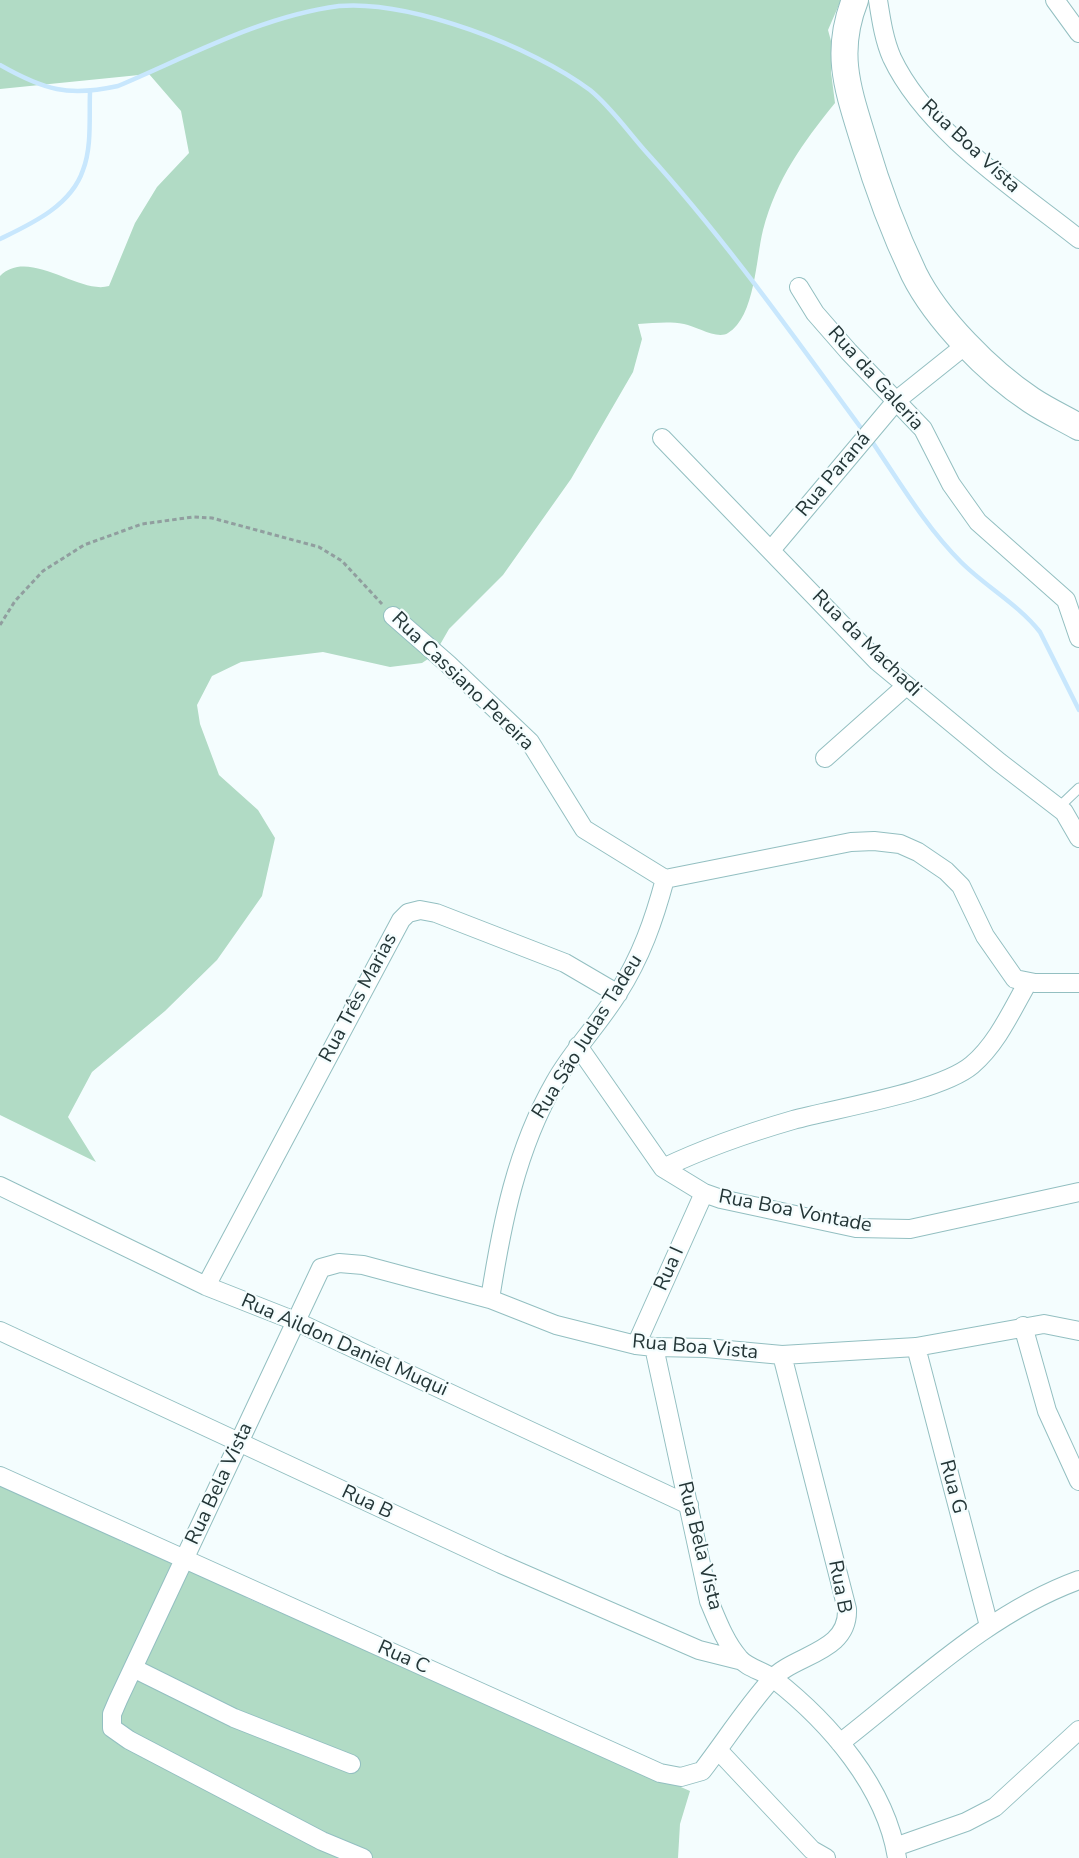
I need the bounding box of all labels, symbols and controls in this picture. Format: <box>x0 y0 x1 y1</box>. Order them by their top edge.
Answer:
street label: Rua Boa Vista <box>916 95 1024 199</box>
street label: Rua da Galeria <box>822 322 928 436</box>
street label: Rua Paraná <box>792 428 876 522</box>
street label: Rua da Machadi <box>806 586 926 702</box>
street label: Rua Cassiano Pereira <box>386 608 538 756</box>
street label: Rua Três Marias <box>315 929 403 1067</box>
street label: Rua São Judas Tadeu <box>528 951 648 1123</box>
street label: Rua Boa Vontade <box>716 1185 874 1239</box>
street label: Rua I <box>650 1243 690 1295</box>
street label: Rua Aildon Daniel Muqui <box>237 1290 451 1402</box>
street label: Rua Boa Vista <box>631 1331 759 1365</box>
street label: Rua Bela Vista <box>181 1419 259 1549</box>
street label: Rua G <box>933 1457 971 1517</box>
street label: Rua Bela Vista <box>671 1479 727 1613</box>
street label: Rua B <box>338 1481 396 1525</box>
street label: Rua B <box>822 1558 856 1616</box>
street label: Rua C <box>374 1636 432 1680</box>

